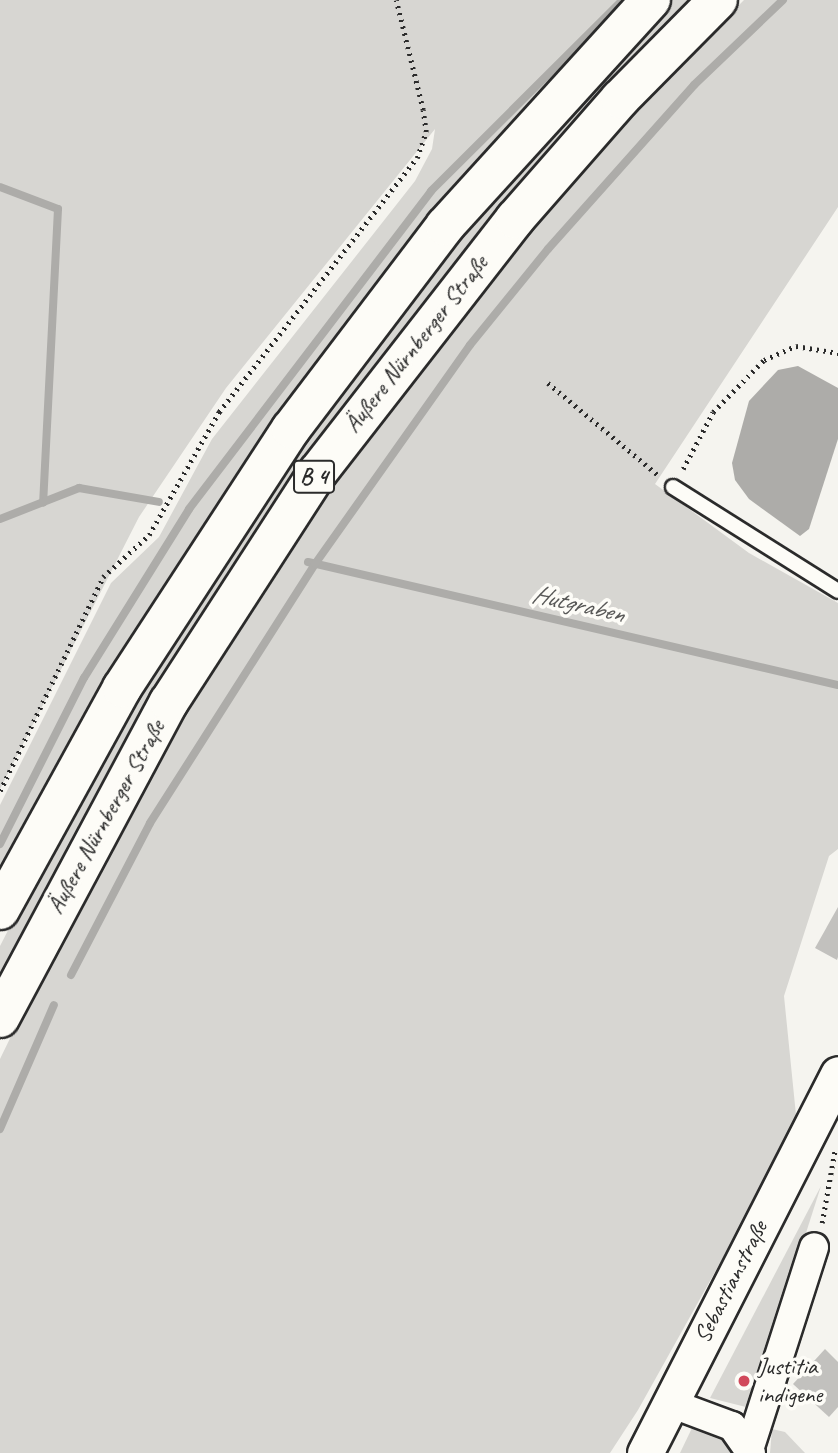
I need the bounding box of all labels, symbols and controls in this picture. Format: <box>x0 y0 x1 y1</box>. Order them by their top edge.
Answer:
street label: Äußere Nürnberger Straße <box>338 249 494 439</box>
road number: B 4 <box>293 457 335 496</box>
water label: Hutgraben <box>529 578 627 630</box>
street label: Äußere Nürnberger Straße <box>41 715 171 919</box>
street label: Sebastianstraße <box>688 1216 774 1348</box>
place label: Justitia indigene <box>758 1353 822 1409</box>
marker: Justitia indigene <box>736 1373 752 1389</box>

